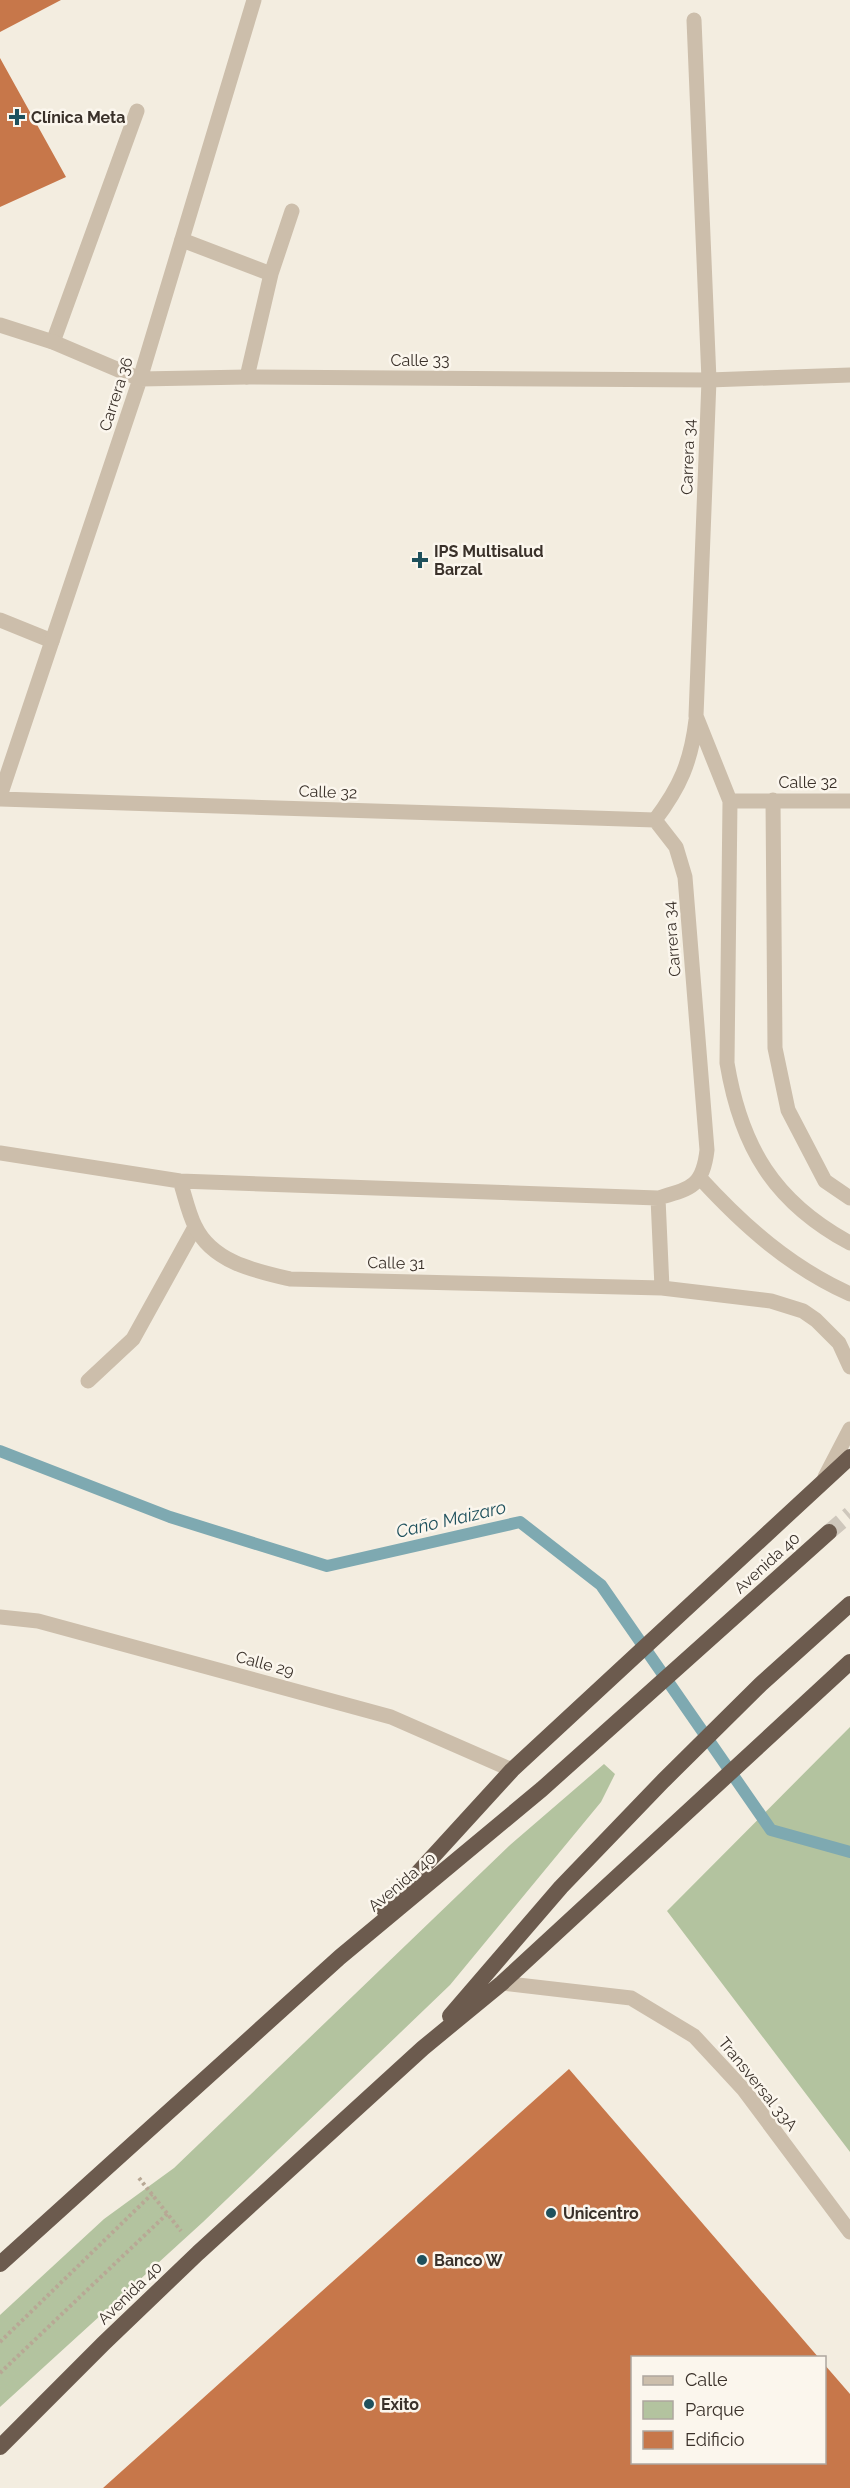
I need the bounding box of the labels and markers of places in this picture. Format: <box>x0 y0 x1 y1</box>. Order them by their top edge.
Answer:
marker: Clínica Meta <box>8 108 26 126</box>
place label: Clínica Meta <box>31 108 125 127</box>
place label: IPS Multisalud Barzal <box>434 542 543 579</box>
marker: IPS Multisalud Barzal <box>411 551 429 569</box>
place label: Unicentro <box>563 2204 639 2223</box>
marker: Unicentro <box>544 2206 558 2220</box>
place label: Banco W <box>434 2251 503 2270</box>
marker: Banco W <box>415 2253 429 2267</box>
place label: Exito <box>381 2395 419 2414</box>
marker: Exito <box>362 2397 376 2411</box>

